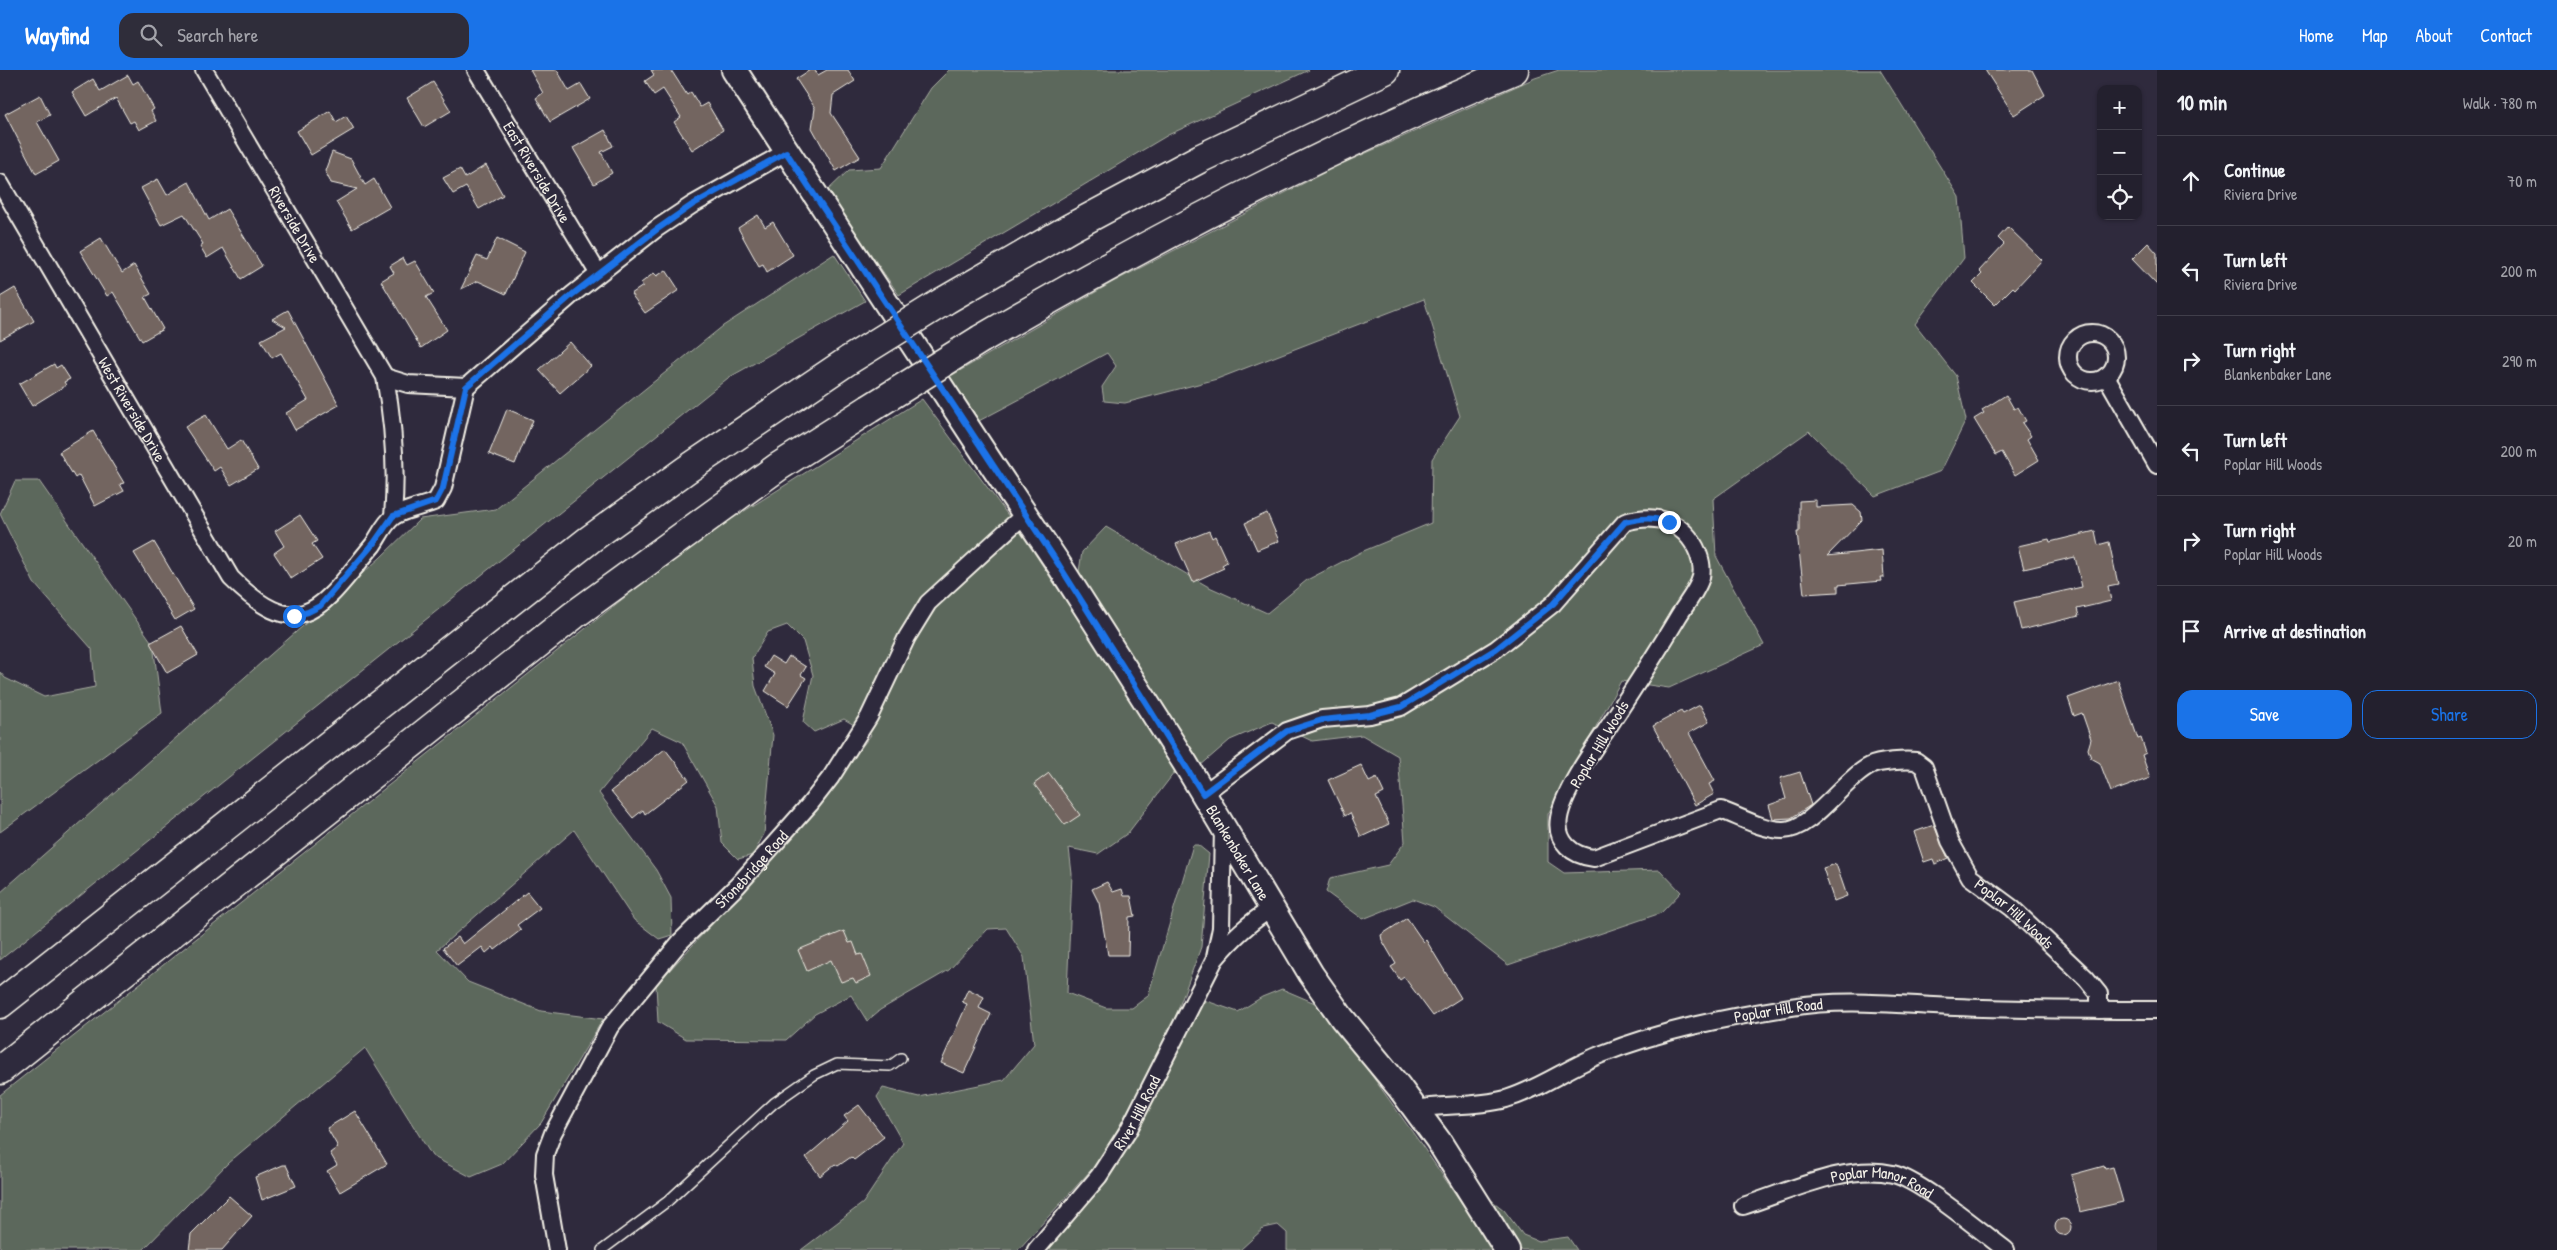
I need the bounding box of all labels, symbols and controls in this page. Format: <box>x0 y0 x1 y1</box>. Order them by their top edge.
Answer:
search box <box>119 13 469 58</box>
text: Wayfind <box>25 19 89 51</box>
icon: search <box>137 21 165 49</box>
text: Search here <box>177 22 258 48</box>
text: Home <box>2299 23 2334 48</box>
text: Map <box>2362 23 2387 48</box>
text: About <box>2415 23 2452 48</box>
text: Contact <box>2480 23 2532 48</box>
map controls <box>2097 85 2142 220</box>
button: + <box>2097 85 2142 130</box>
text: 10 min <box>2177 88 2227 117</box>
text: Walk · 780 m <box>2463 92 2537 114</box>
street label: East Riverside Drive <box>498 117 577 227</box>
button: − <box>2097 130 2142 175</box>
text: Continue <box>2224 157 2285 183</box>
icon: ahead <box>2177 167 2205 195</box>
text: 70 m <box>2507 170 2537 192</box>
button: locate <box>2097 175 2142 220</box>
street label: Riverside Drive <box>264 182 327 267</box>
text: Riviera Drive <box>2224 183 2297 205</box>
text: Turn left <box>2224 247 2287 273</box>
icon: left <box>2177 257 2205 285</box>
text: 200 m <box>2501 260 2537 282</box>
text: Riviera Drive <box>2224 273 2297 295</box>
text: Turn right <box>2224 337 2295 363</box>
icon: right <box>2177 347 2205 375</box>
text: 290 m <box>2502 350 2537 372</box>
street label: West Riverside Drive <box>93 353 172 466</box>
text: Blankenbaker Lane <box>2224 363 2332 385</box>
text: Turn left <box>2224 427 2287 453</box>
icon: left <box>2177 437 2205 465</box>
text: 200 m <box>2501 440 2537 462</box>
text: Poplar Hill Woods <box>2224 453 2322 475</box>
route end <box>1658 511 1681 534</box>
text: Turn right <box>2224 517 2295 543</box>
icon: right <box>2177 527 2205 555</box>
text: 20 m <box>2508 530 2537 552</box>
text: Poplar Hill Woods <box>2224 543 2322 565</box>
route start <box>283 605 306 628</box>
icon: arrive <box>2177 617 2205 645</box>
text: Arrive at destination <box>2224 618 2366 644</box>
button: Save <box>2177 690 2352 739</box>
button: Share <box>2362 690 2537 739</box>
street label: Poplar Hill Woods <box>1564 696 1634 792</box>
street label: Blankenbaker Lane <box>1201 801 1276 905</box>
street label: Stonebridge Road <box>710 825 793 913</box>
street label: Poplar Hill Woods <box>1970 873 2059 954</box>
street label: Poplar Hill Road <box>1732 992 1823 1028</box>
street label: River Hill Road <box>1108 1072 1165 1154</box>
street label: Poplar Manor Road <box>1828 1160 1938 1203</box>

